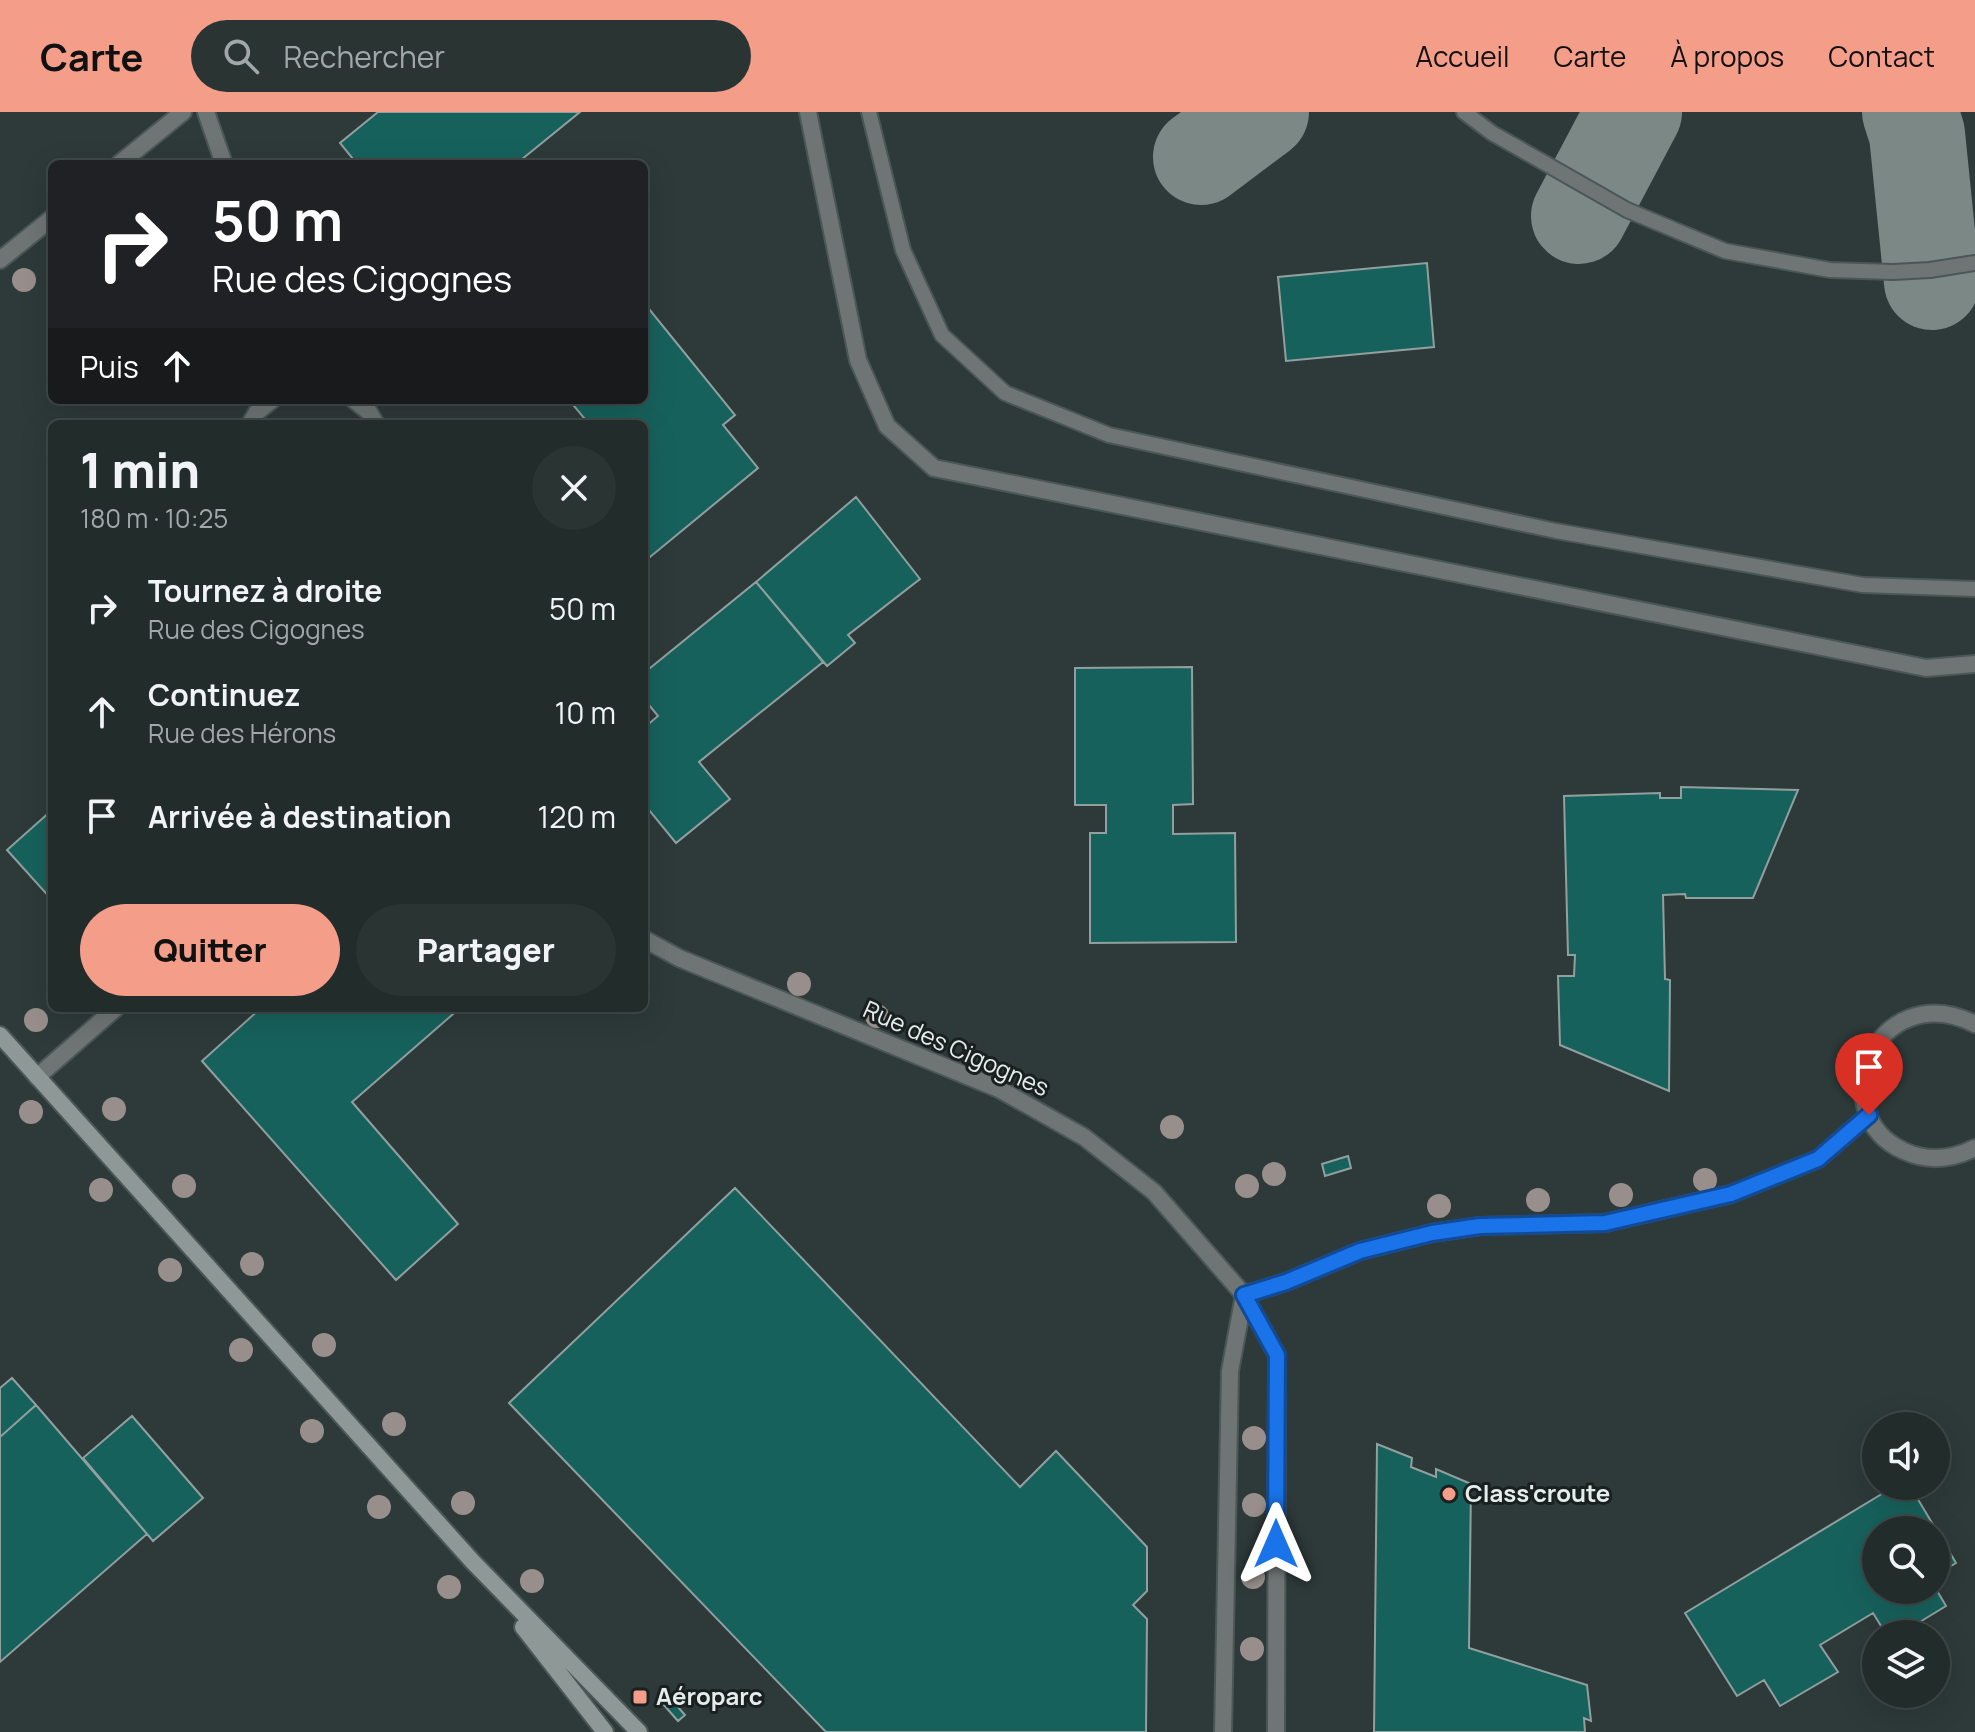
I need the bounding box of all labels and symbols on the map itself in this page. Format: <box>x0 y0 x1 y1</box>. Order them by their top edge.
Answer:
street label: Rue des Cigognes <box>859 992 1055 1103</box>
pin <box>1835 1033 1903 1115</box>
place label: Class'croute <box>1465 1476 1610 1509</box>
marker: Class'croute <box>1440 1485 1458 1503</box>
position arrow <box>1234 1502 1318 1586</box>
place label: Aéroparc <box>656 1679 763 1712</box>
marker: Aéroparc <box>631 1688 649 1706</box>

